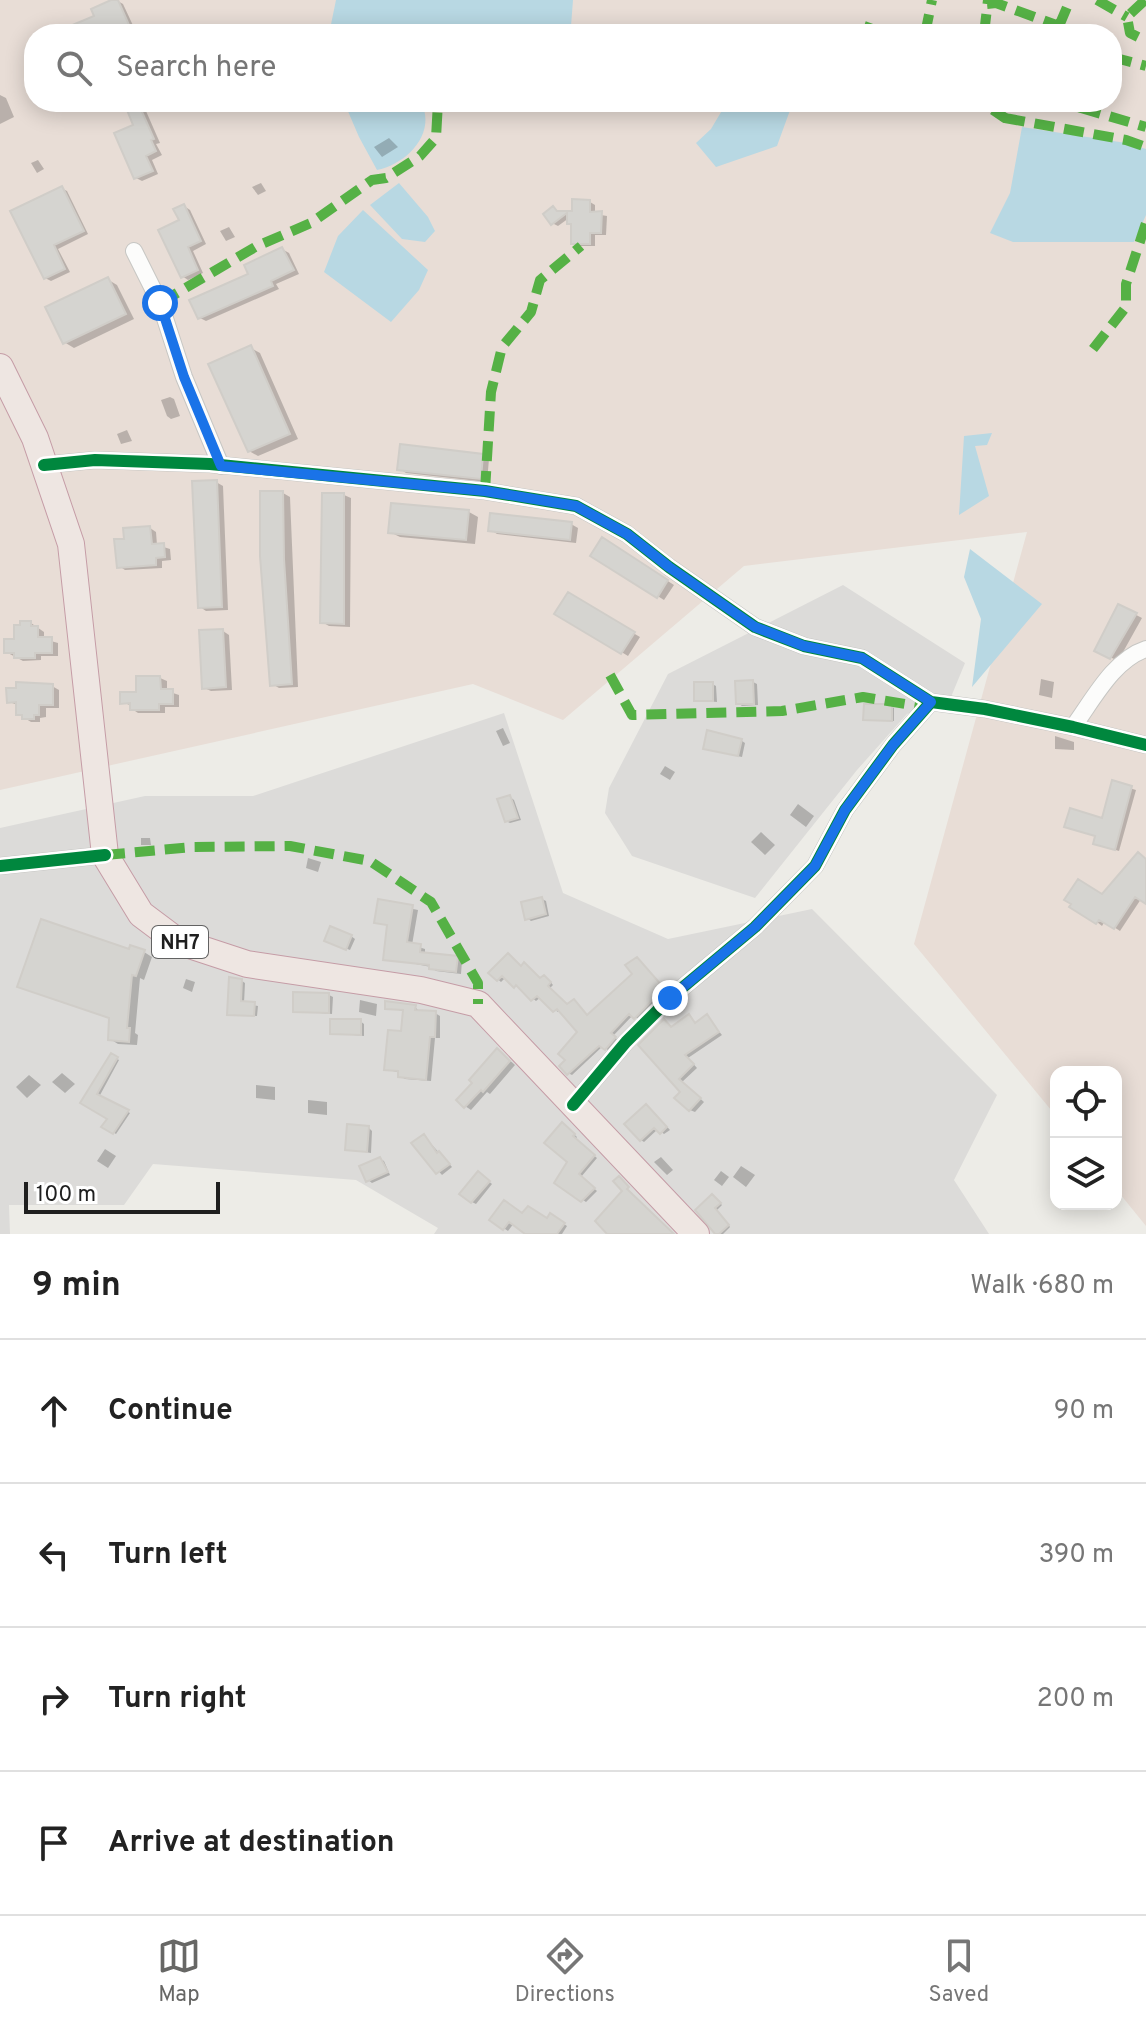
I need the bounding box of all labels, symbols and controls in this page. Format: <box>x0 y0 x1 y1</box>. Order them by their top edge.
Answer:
search box <box>24 24 1122 112</box>
icon: search <box>52 46 96 90</box>
text: Search here <box>116 50 276 87</box>
route start <box>142 285 178 321</box>
road number: NH7 <box>152 926 208 958</box>
route end <box>652 980 688 1016</box>
map controls <box>1050 1066 1122 1210</box>
button: locate <box>1050 1066 1122 1138</box>
button: layers <box>1050 1138 1122 1210</box>
scale bar <box>24 1178 220 1214</box>
text: 100 m <box>36 1182 96 1209</box>
text: 9 min <box>32 1265 121 1308</box>
text: Walk · 680 m <box>970 1270 1114 1303</box>
icon: ahead <box>32 1389 76 1433</box>
text: Continue <box>108 1393 233 1430</box>
text: 90 m <box>1054 1395 1114 1428</box>
icon: left <box>32 1533 76 1577</box>
text: Turn left <box>108 1537 228 1574</box>
text: 390 m <box>1039 1539 1114 1572</box>
icon: right <box>32 1677 76 1721</box>
text: Turn right <box>108 1681 246 1718</box>
text: 200 m <box>1037 1683 1114 1716</box>
icon: arrive <box>32 1821 76 1865</box>
text: Arrive at destination <box>108 1825 394 1862</box>
tab: Map <box>157 1934 201 2009</box>
tab: Directions <box>515 1934 615 2009</box>
tab: Saved <box>929 1934 989 2009</box>

